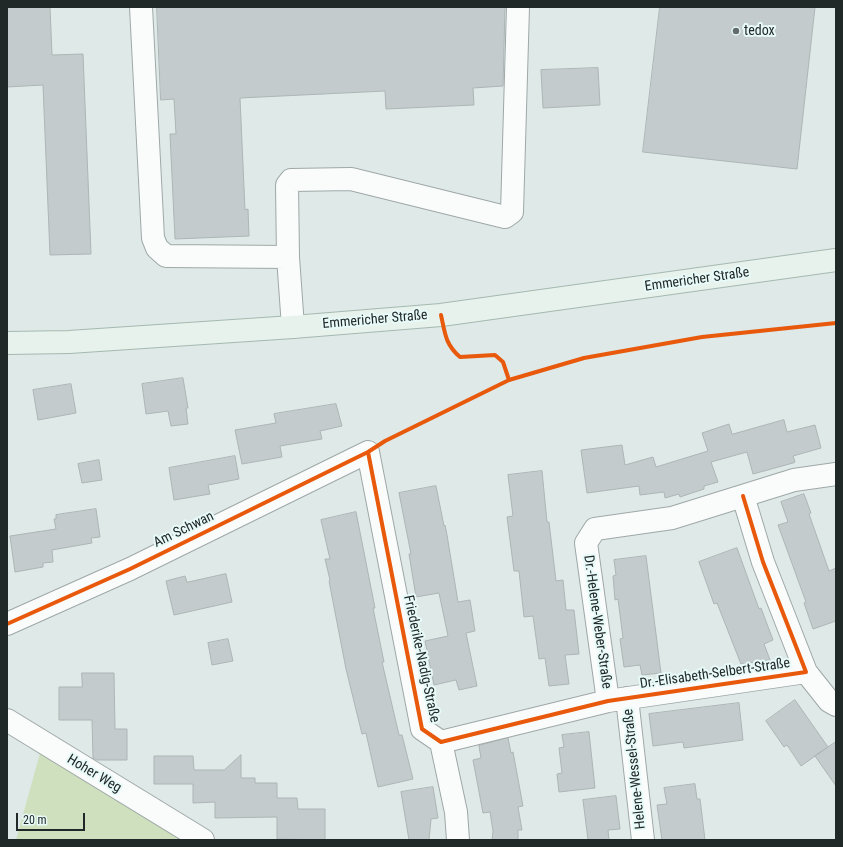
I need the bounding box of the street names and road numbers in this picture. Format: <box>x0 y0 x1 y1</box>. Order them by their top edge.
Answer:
street label: Emmericher Straße <box>644 264 750 296</box>
street label: Emmericher Straße <box>322 307 428 333</box>
street label: Am Schwan <box>151 508 217 552</box>
street label: Dr.-Helene-Weber-Straße <box>579 554 615 690</box>
street label: Friederike-Nadig-Straße <box>399 594 443 724</box>
street label: Dr.-Elisabeth-Selbert-Straße <box>639 655 791 693</box>
street label: Helene-Wessel-Straße <box>620 708 650 830</box>
street label: Hoher Weg <box>64 751 124 797</box>

